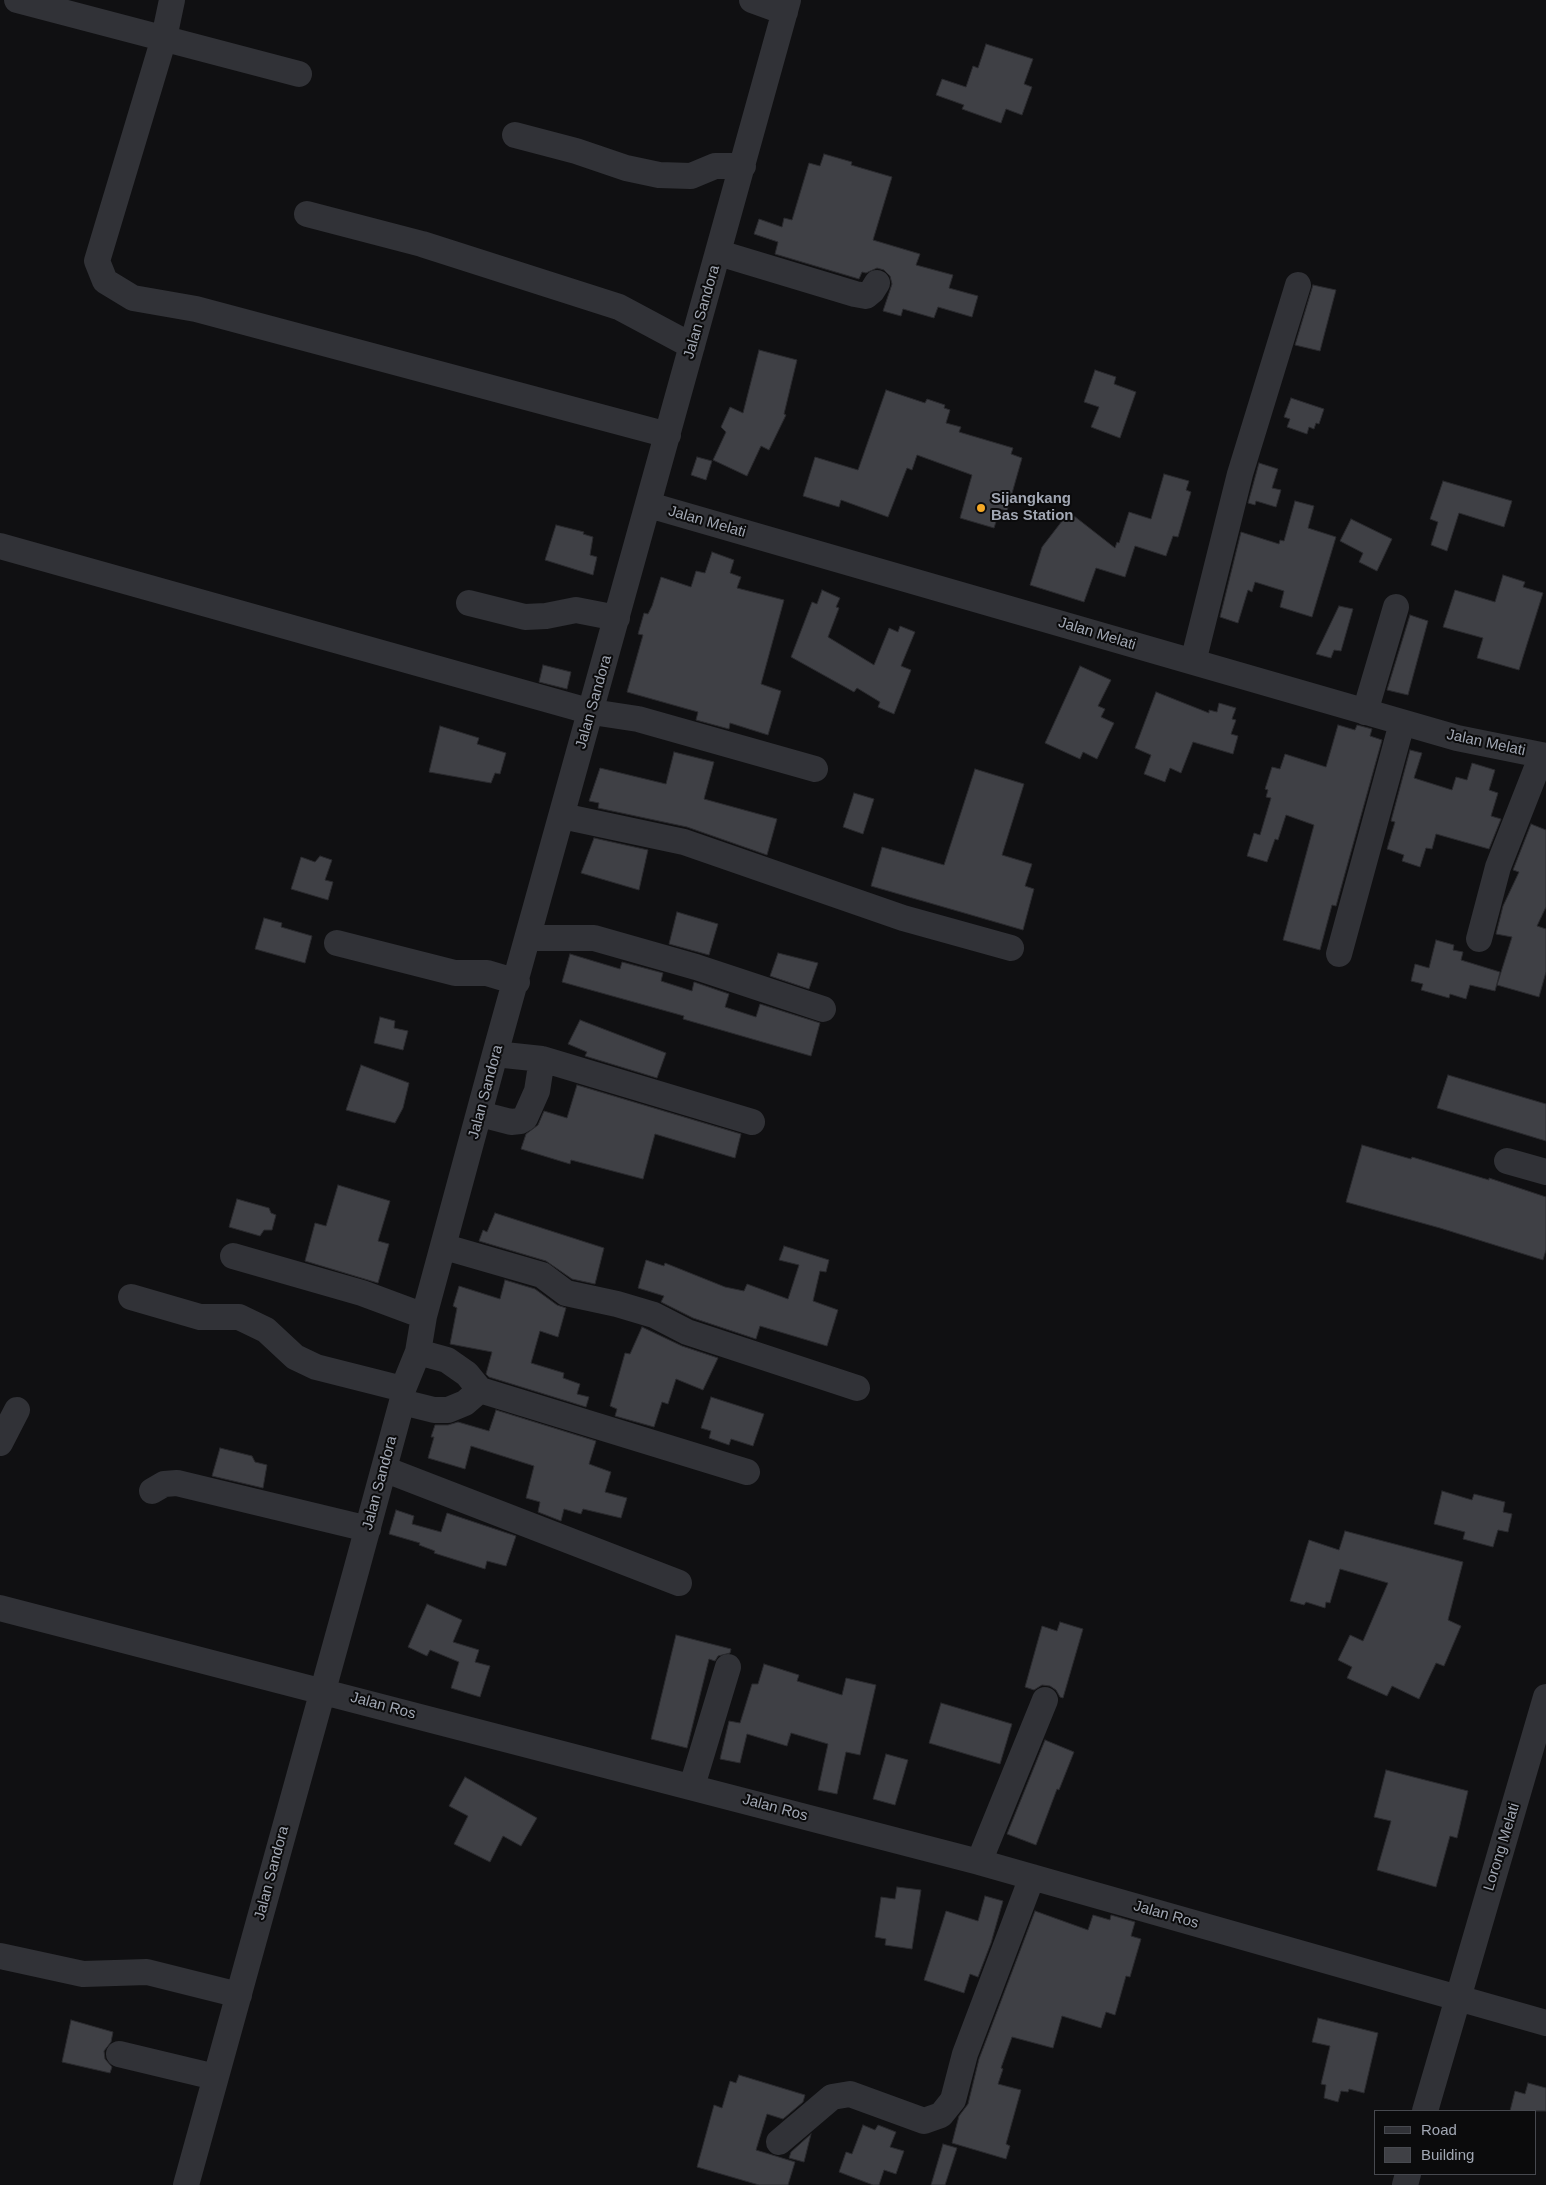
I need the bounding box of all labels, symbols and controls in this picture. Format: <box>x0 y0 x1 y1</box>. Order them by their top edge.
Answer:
street label: Jalan Sandora <box>680 263 724 361</box>
place label: Sijangkang Bas Station <box>991 490 1074 525</box>
street label: Jalan Melati <box>666 502 748 542</box>
marker: Sijangkang Bas Station <box>975 502 987 514</box>
street label: Jalan Melati <box>1056 614 1138 654</box>
street label: Jalan Sandora <box>572 653 616 751</box>
street label: Jalan Melati <box>1445 726 1527 760</box>
street label: Jalan Sandora <box>465 1043 507 1141</box>
street label: Jalan Sandora <box>359 1434 401 1532</box>
street label: Jalan Ros <box>348 1689 418 1723</box>
street label: Jalan Ros <box>740 1791 810 1825</box>
street label: Lorong Melati <box>1480 1801 1524 1893</box>
street label: Jalan Sandora <box>251 1824 293 1922</box>
street label: Jalan Ros <box>1131 1897 1201 1933</box>
legend <box>1374 2110 1536 2175</box>
text: Road <box>1421 2121 1457 2138</box>
text: Building <box>1421 2146 1474 2163</box>

